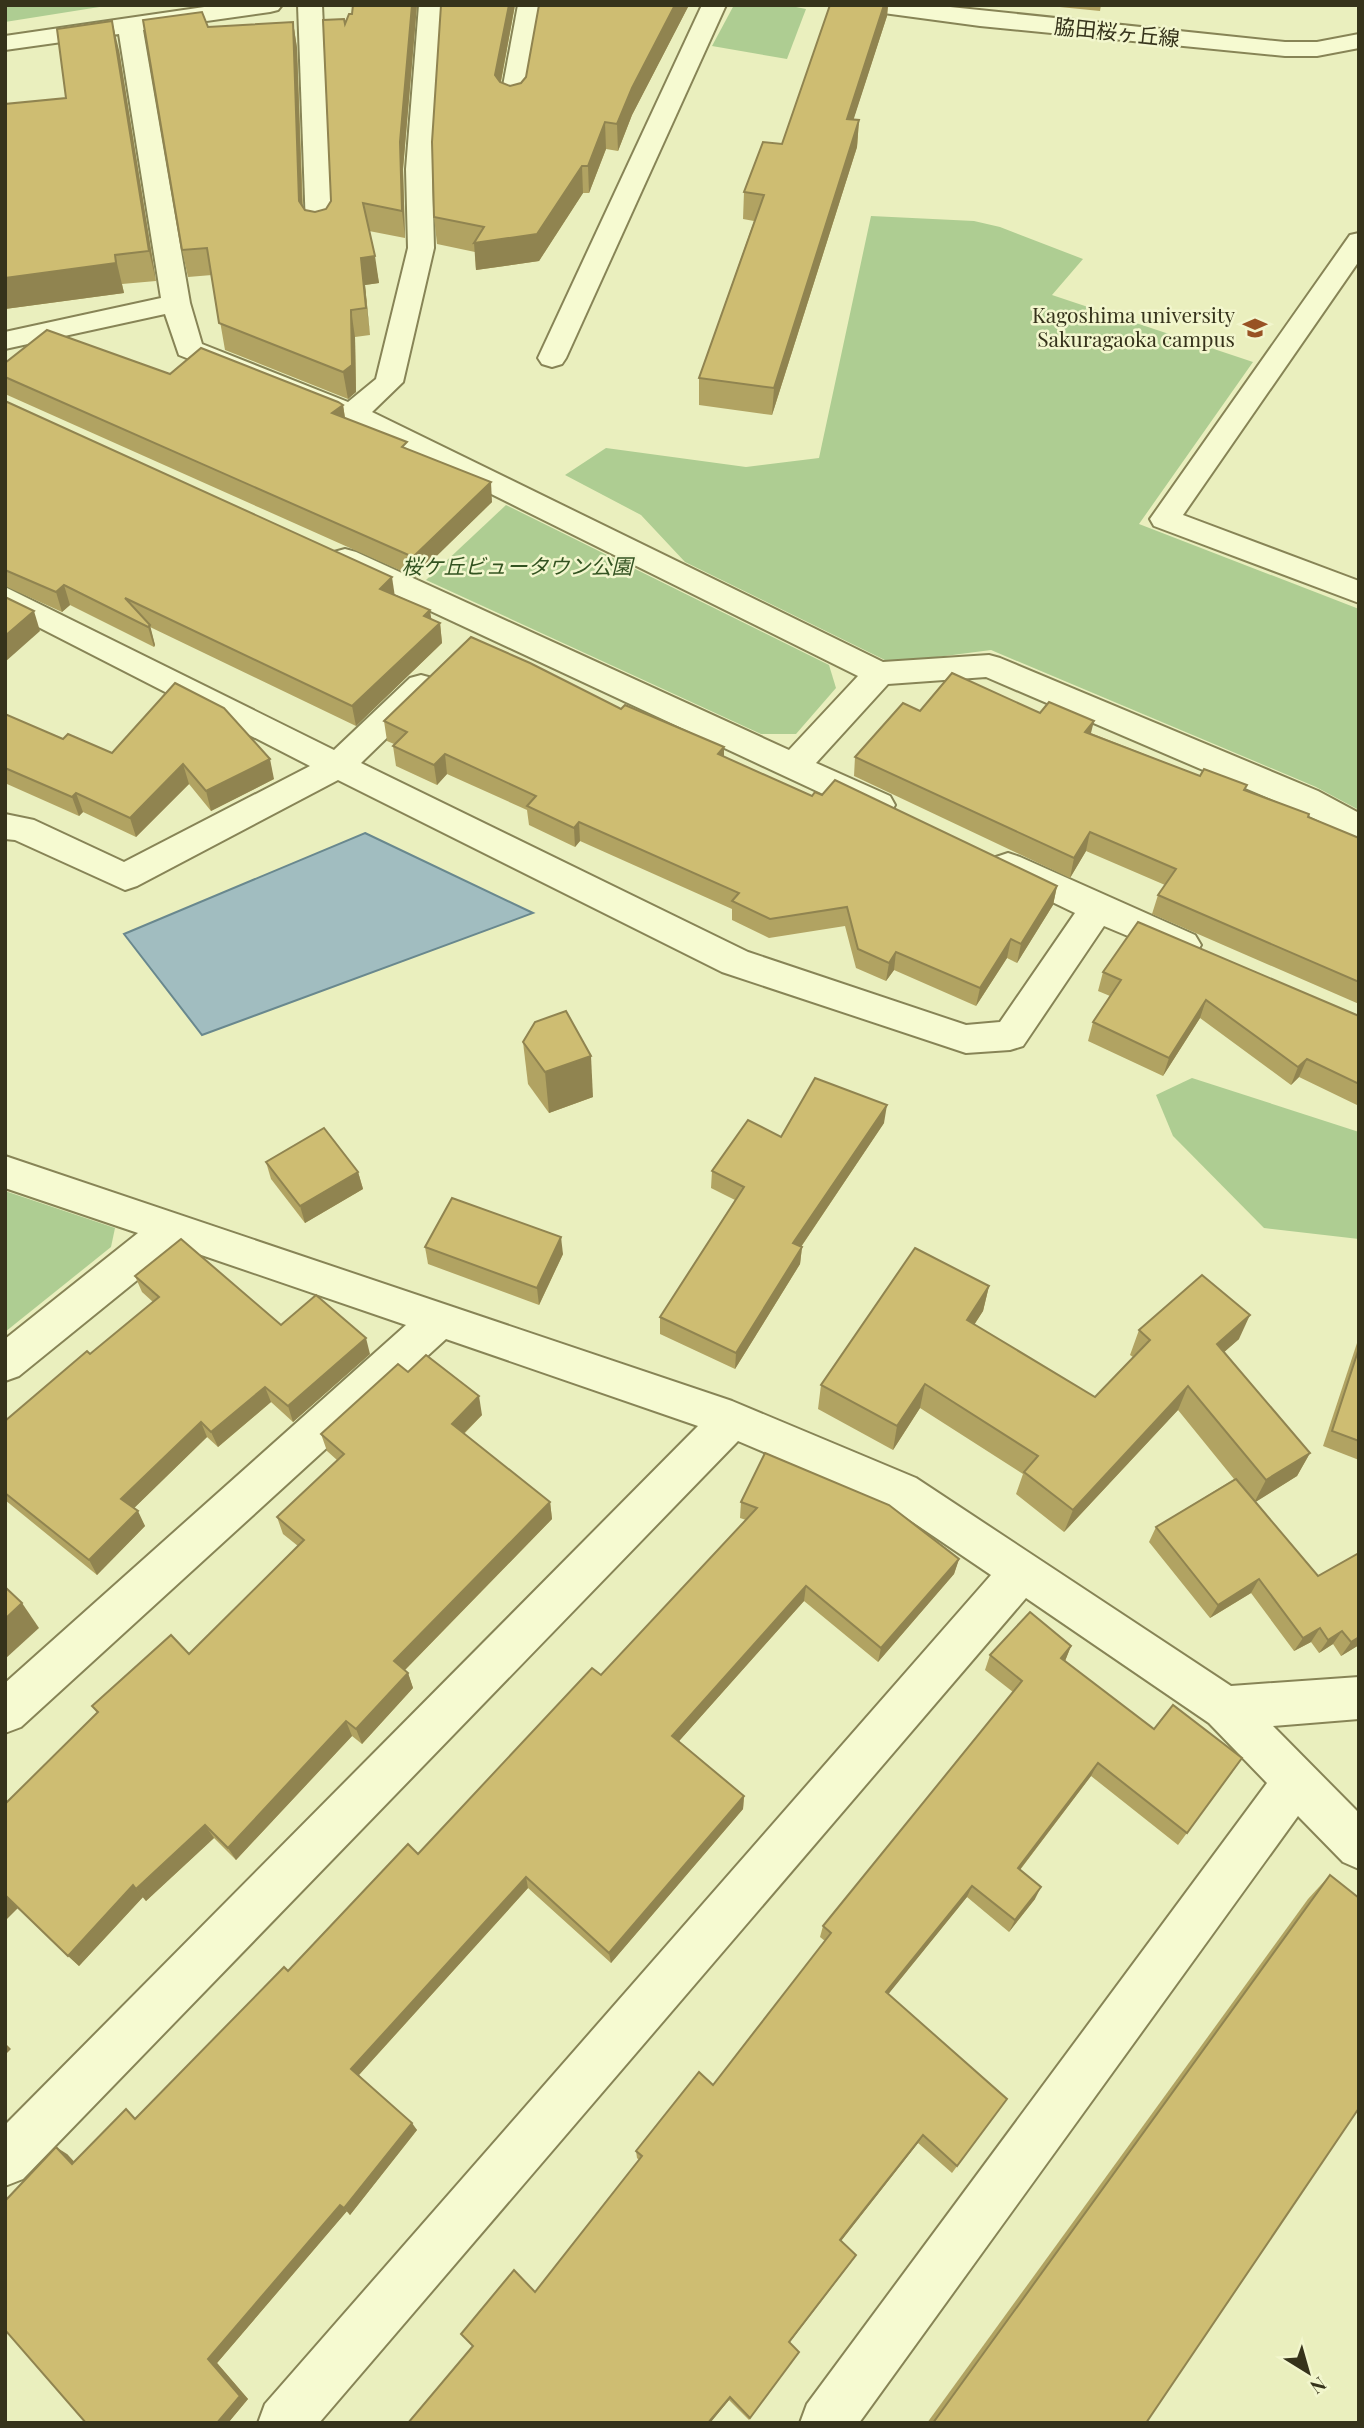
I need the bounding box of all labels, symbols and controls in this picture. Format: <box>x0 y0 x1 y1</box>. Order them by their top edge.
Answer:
street label: 脇田桜ヶ丘線 <box>1053 11 1181 52</box>
place label: Kagoshima university Sakuragaoka campus <box>1032 300 1235 352</box>
school or university icon: Kagoshima university Sakuragaoka campus <box>1241 314 1269 342</box>
park label: 桜ケ丘ビュータウン公園 <box>402 551 635 579</box>
north arrow <box>1273 2337 1343 2407</box>
text: N <box>1305 2372 1332 2401</box>

